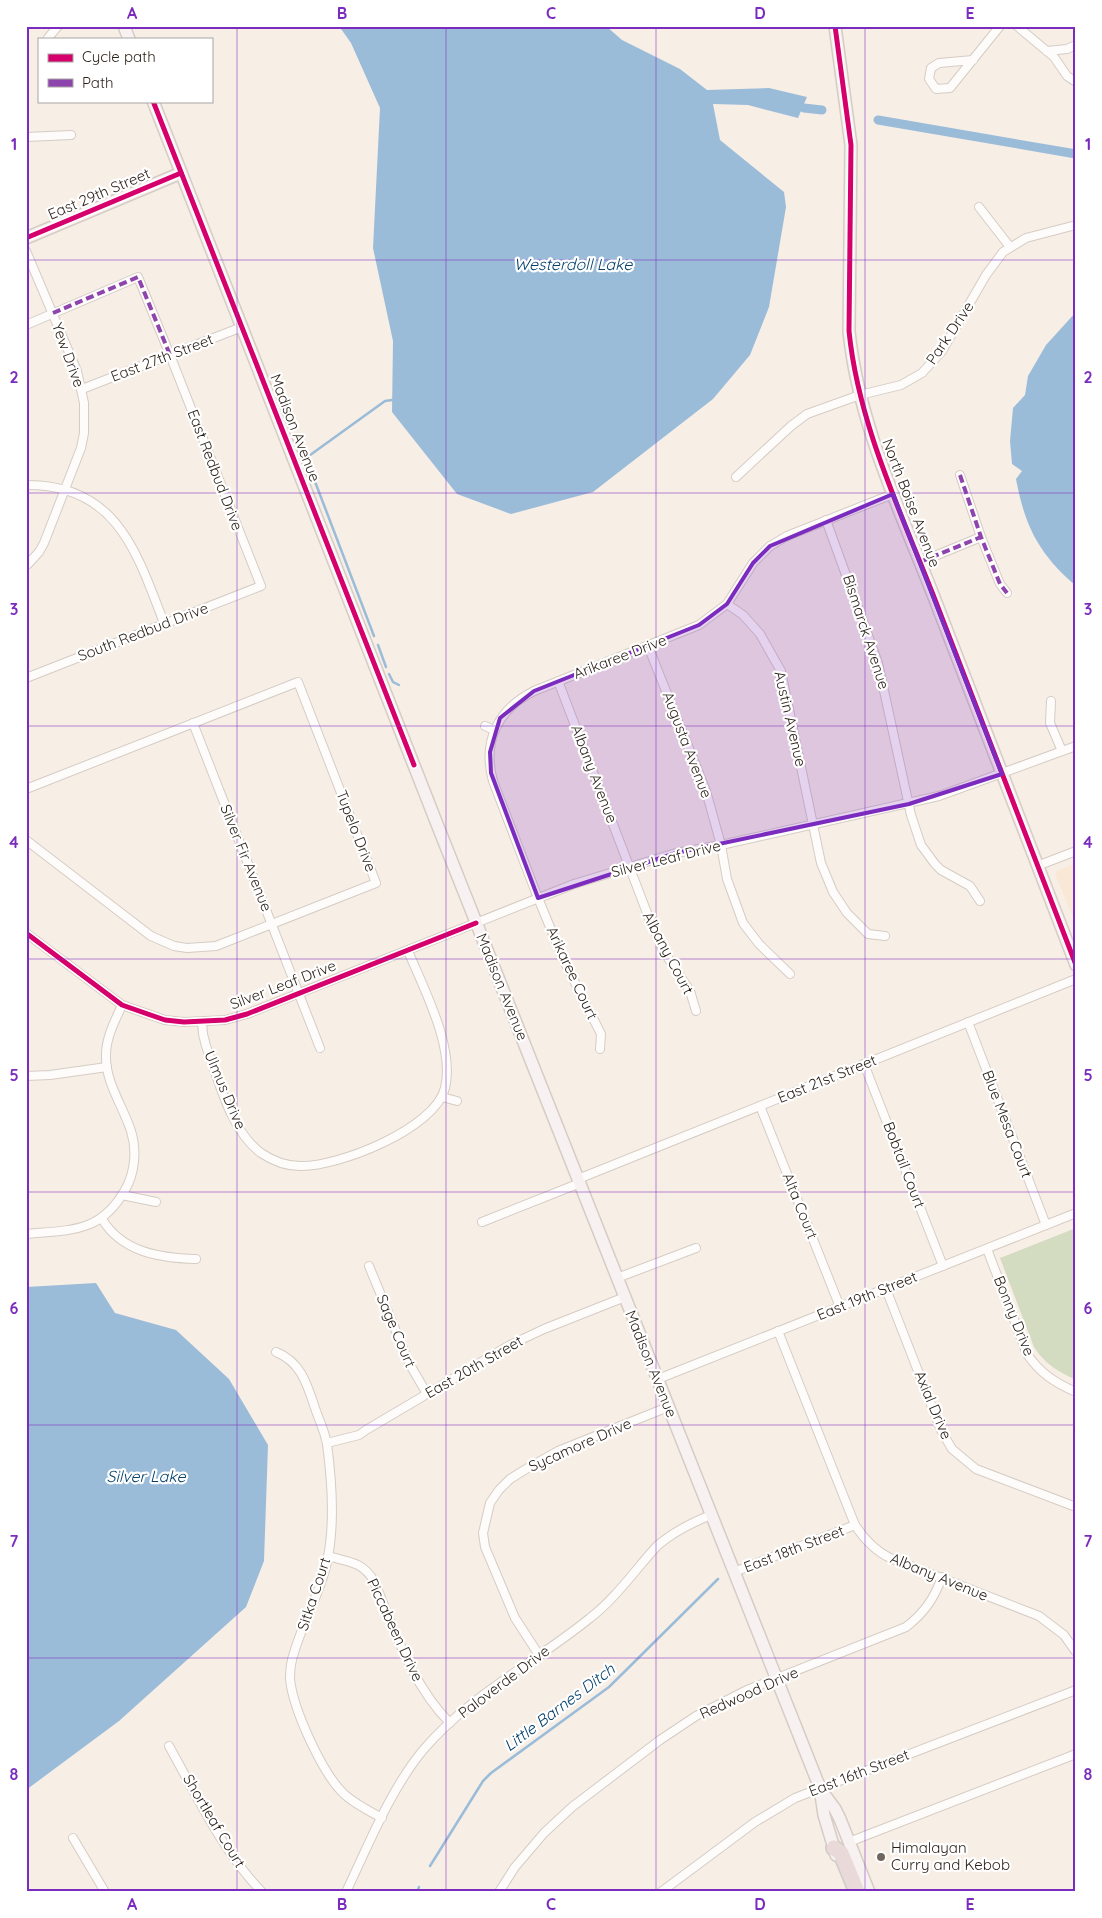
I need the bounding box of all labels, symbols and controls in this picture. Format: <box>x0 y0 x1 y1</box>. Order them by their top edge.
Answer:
text: A <box>127 3 138 23</box>
text: B <box>337 3 347 23</box>
text: C <box>546 3 556 23</box>
text: D <box>754 3 766 23</box>
text: E <box>965 3 975 23</box>
legend <box>38 38 212 102</box>
text: Cycle path <box>82 47 156 66</box>
text: Path <box>82 73 114 92</box>
text: 1 <box>11 134 17 154</box>
text: 1 <box>1085 134 1091 154</box>
street label: East 29th Street <box>45 163 153 224</box>
water label: Westerdoll Lake <box>514 254 633 274</box>
street label: Park Drive <box>922 298 978 368</box>
street label: Yew Drive <box>48 320 89 390</box>
street label: East 27th Street <box>108 329 216 386</box>
text: 2 <box>9 367 19 387</box>
text: 2 <box>1083 367 1093 387</box>
street label: Madison Avenue <box>266 371 325 484</box>
street label: East Redbud Drive <box>184 407 247 533</box>
street label: North Boise Avenue <box>878 436 945 570</box>
street label: Bismarck Avenue <box>839 572 894 692</box>
street label: South Redbud Drive <box>75 598 211 665</box>
text: 3 <box>10 599 18 619</box>
text: 3 <box>1084 599 1092 619</box>
street label: Arikaree Drive <box>571 630 669 683</box>
street label: Austin Avenue <box>770 669 811 769</box>
street label: Augusta Avenue <box>658 689 716 801</box>
street label: Albany Avenue <box>567 722 622 826</box>
street label: Tupelo Drive <box>332 787 381 874</box>
street label: Silver Fir Avenue <box>216 801 277 914</box>
text: 4 <box>9 832 19 852</box>
text: 4 <box>1083 832 1093 852</box>
street label: Silver Leaf Drive <box>609 836 723 881</box>
street label: Albany Court <box>639 908 698 997</box>
street label: Arikaree Court <box>543 923 602 1022</box>
street label: Madison Avenue <box>472 930 533 1043</box>
street label: Silver Leaf Drive <box>227 956 339 1013</box>
street label: Ulmus Drive <box>200 1048 251 1132</box>
street label: East 21st Street <box>775 1050 879 1107</box>
text: 5 <box>9 1065 19 1085</box>
text: 5 <box>1083 1065 1093 1085</box>
street label: Blue Mesa Court <box>978 1067 1037 1180</box>
street label: Bobtail Court <box>879 1119 930 1211</box>
street label: Alta Court <box>779 1170 822 1242</box>
street label: East 19th Street <box>814 1267 920 1324</box>
street label: Bonny Drive <box>990 1273 1039 1359</box>
street label: Sage Court <box>373 1291 420 1370</box>
text: 6 <box>10 1298 19 1318</box>
text: 6 <box>1084 1298 1093 1318</box>
street label: Madison Avenue <box>621 1307 682 1420</box>
street label: East 20th Street <box>421 1331 526 1402</box>
street label: Axial Drive <box>910 1368 956 1442</box>
street label: Sycamore Drive <box>525 1413 634 1476</box>
water label: Silver Lake <box>106 1466 187 1486</box>
street label: East 18th Street <box>741 1521 847 1576</box>
text: 7 <box>10 1531 19 1551</box>
text: 7 <box>1084 1531 1093 1551</box>
street label: Albany Avenue <box>887 1548 991 1605</box>
street label: Sitka Court <box>293 1555 334 1633</box>
street label: Piccabeen Drive <box>363 1575 428 1684</box>
street label: Paloverde Drive <box>454 1641 553 1722</box>
water label: Little Barnes Ditch <box>500 1658 619 1755</box>
street label: Redwood Drive <box>696 1662 801 1723</box>
street label: East 16th Street <box>806 1745 912 1800</box>
text: 8 <box>10 1764 19 1784</box>
text: 8 <box>1084 1764 1093 1784</box>
street label: Shortleaf Court <box>179 1771 250 1871</box>
place label: Himalayan Curry and Kebob <box>891 1838 1010 1874</box>
marker: Himalayan Curry and Kebob <box>875 1851 887 1863</box>
text: A <box>127 1894 138 1914</box>
text: B <box>337 1894 347 1914</box>
text: C <box>546 1894 556 1914</box>
text: D <box>754 1894 766 1914</box>
text: E <box>965 1894 975 1914</box>

